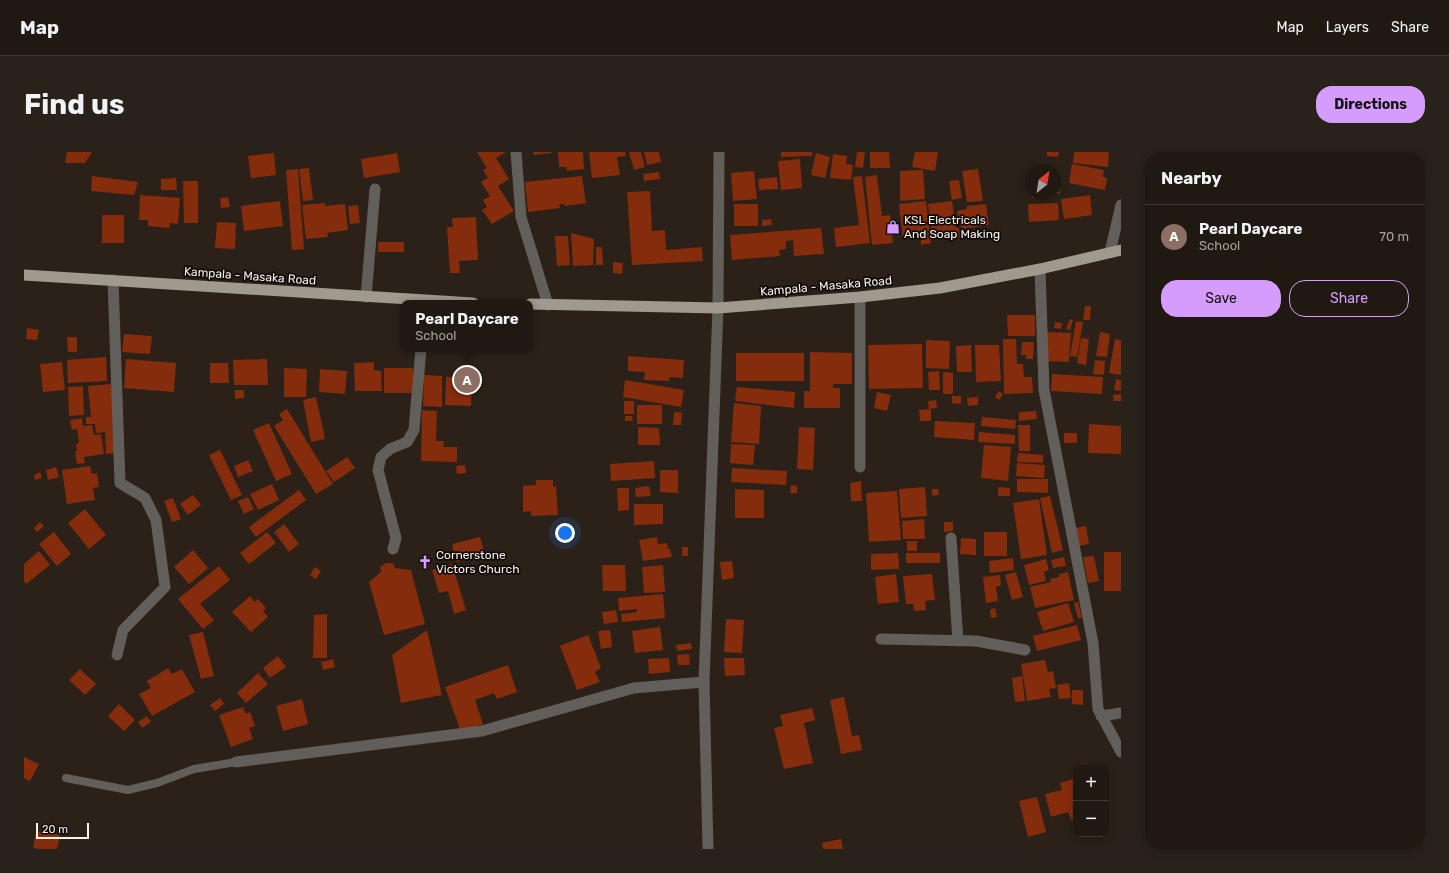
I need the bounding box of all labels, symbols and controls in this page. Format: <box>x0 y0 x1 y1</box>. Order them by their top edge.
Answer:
text: Map <box>20 16 59 39</box>
text: Map <box>1277 19 1304 36</box>
text: Layers <box>1326 19 1369 36</box>
text: Share <box>1391 19 1429 36</box>
button: Directions <box>1316 86 1425 123</box>
text: Find us <box>24 88 124 121</box>
north arrow <box>1025 164 1061 200</box>
text: Nearby <box>1161 168 1222 188</box>
place label: KSL Electricals And Soap Making <box>904 213 1000 241</box>
shop icon: KSL Electricals And Soap Making <box>885 219 901 235</box>
text: Pearl Daycare <box>1199 220 1302 238</box>
text: A <box>1169 229 1179 244</box>
text: 70 m <box>1379 229 1409 244</box>
text: School <box>1199 238 1240 253</box>
street label: Kampala - Masaka Road <box>183 264 317 288</box>
street label: Kampala - Masaka Road <box>759 273 893 299</box>
button: Save <box>1161 280 1281 317</box>
button: Share <box>1289 280 1409 317</box>
popup <box>401 300 533 352</box>
text: Pearl Daycare <box>415 310 519 328</box>
text: School <box>415 328 457 343</box>
pin: A <box>454 365 480 395</box>
your location <box>555 523 575 543</box>
place label: Cornerstone Victors Church <box>436 548 519 576</box>
church icon: Cornerstone Victors Church <box>417 554 433 570</box>
map controls <box>1073 765 1109 837</box>
button: + <box>1073 765 1109 801</box>
button: − <box>1073 801 1109 837</box>
scale bar <box>36 821 89 840</box>
text: 20 m <box>42 823 68 836</box>

